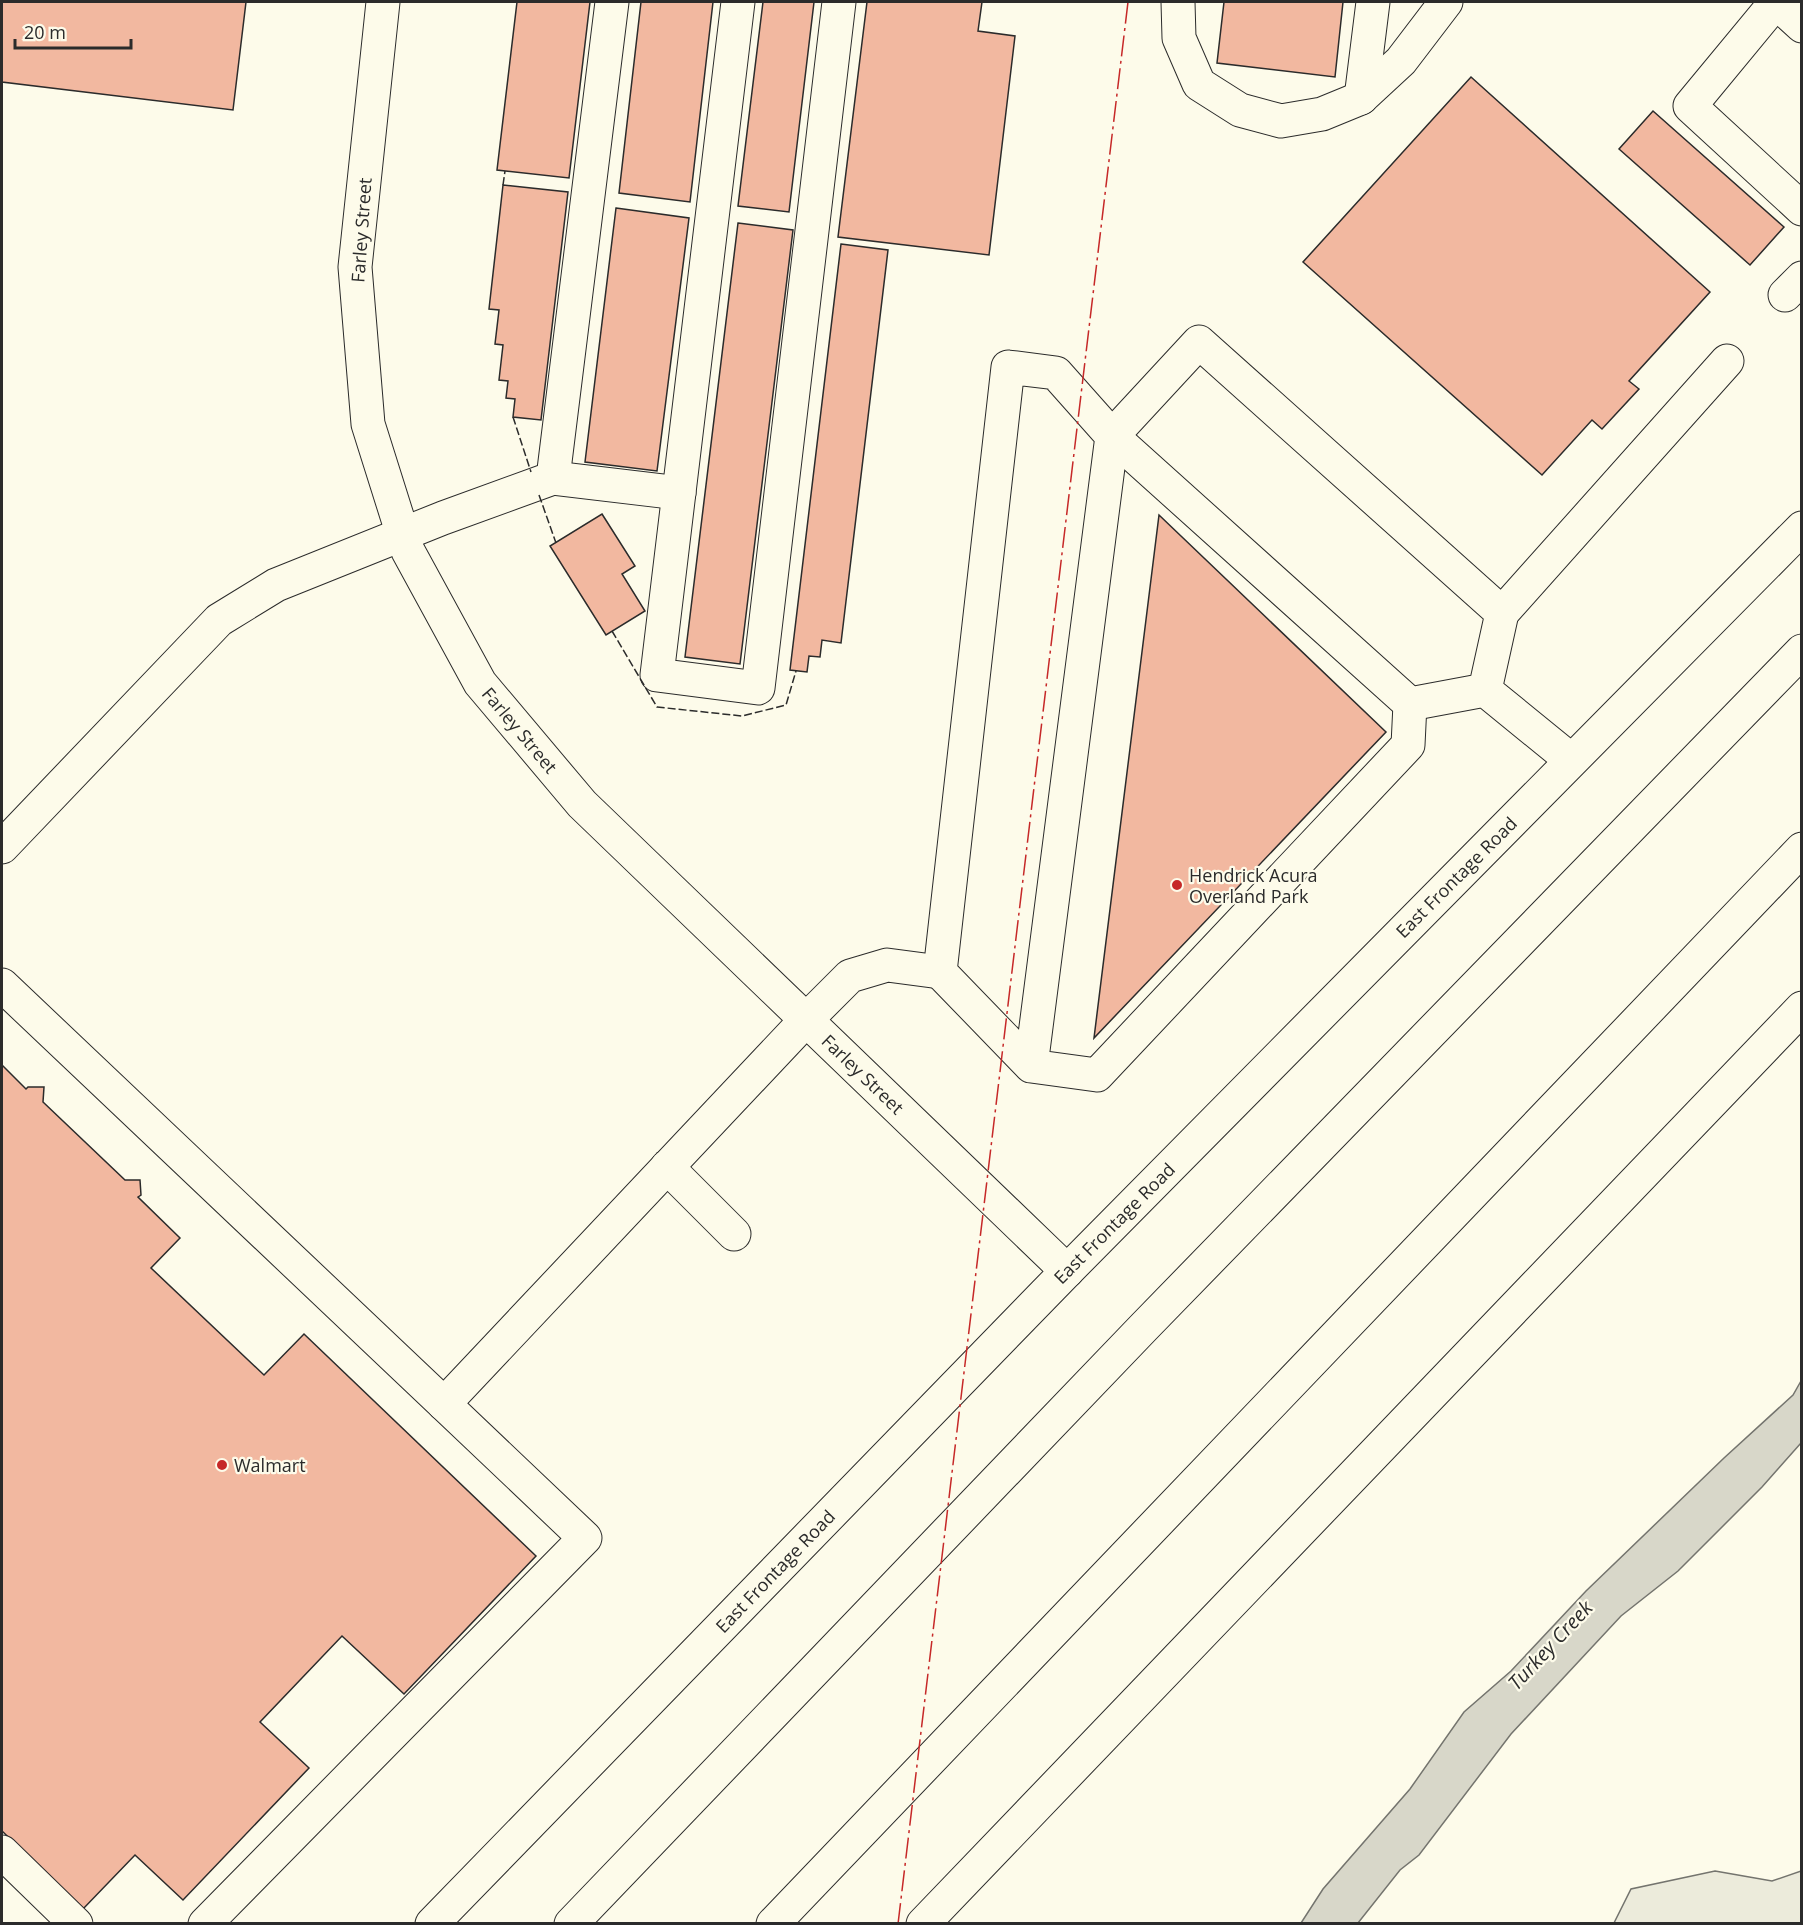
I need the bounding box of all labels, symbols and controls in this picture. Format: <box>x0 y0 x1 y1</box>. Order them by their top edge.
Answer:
scale bar <box>15 12 130 50</box>
text: 20 m <box>24 20 66 44</box>
street label: Farley Street <box>345 177 377 283</box>
street label: Farley Street <box>477 682 563 778</box>
street label: East Frontage Road <box>1390 811 1522 943</box>
place label: Hendrick Acura Overland Park <box>1189 863 1318 908</box>
marker: Hendrick Acura Overland Park <box>1170 878 1184 892</box>
street label: Farley Street <box>817 1029 909 1119</box>
street label: East Frontage Road <box>1048 1157 1180 1289</box>
place label: Walmart <box>234 1453 306 1477</box>
marker: Walmart <box>215 1458 229 1472</box>
street label: East Frontage Road <box>710 1504 840 1638</box>
water label: Turkey Creek <box>1502 1594 1599 1695</box>

